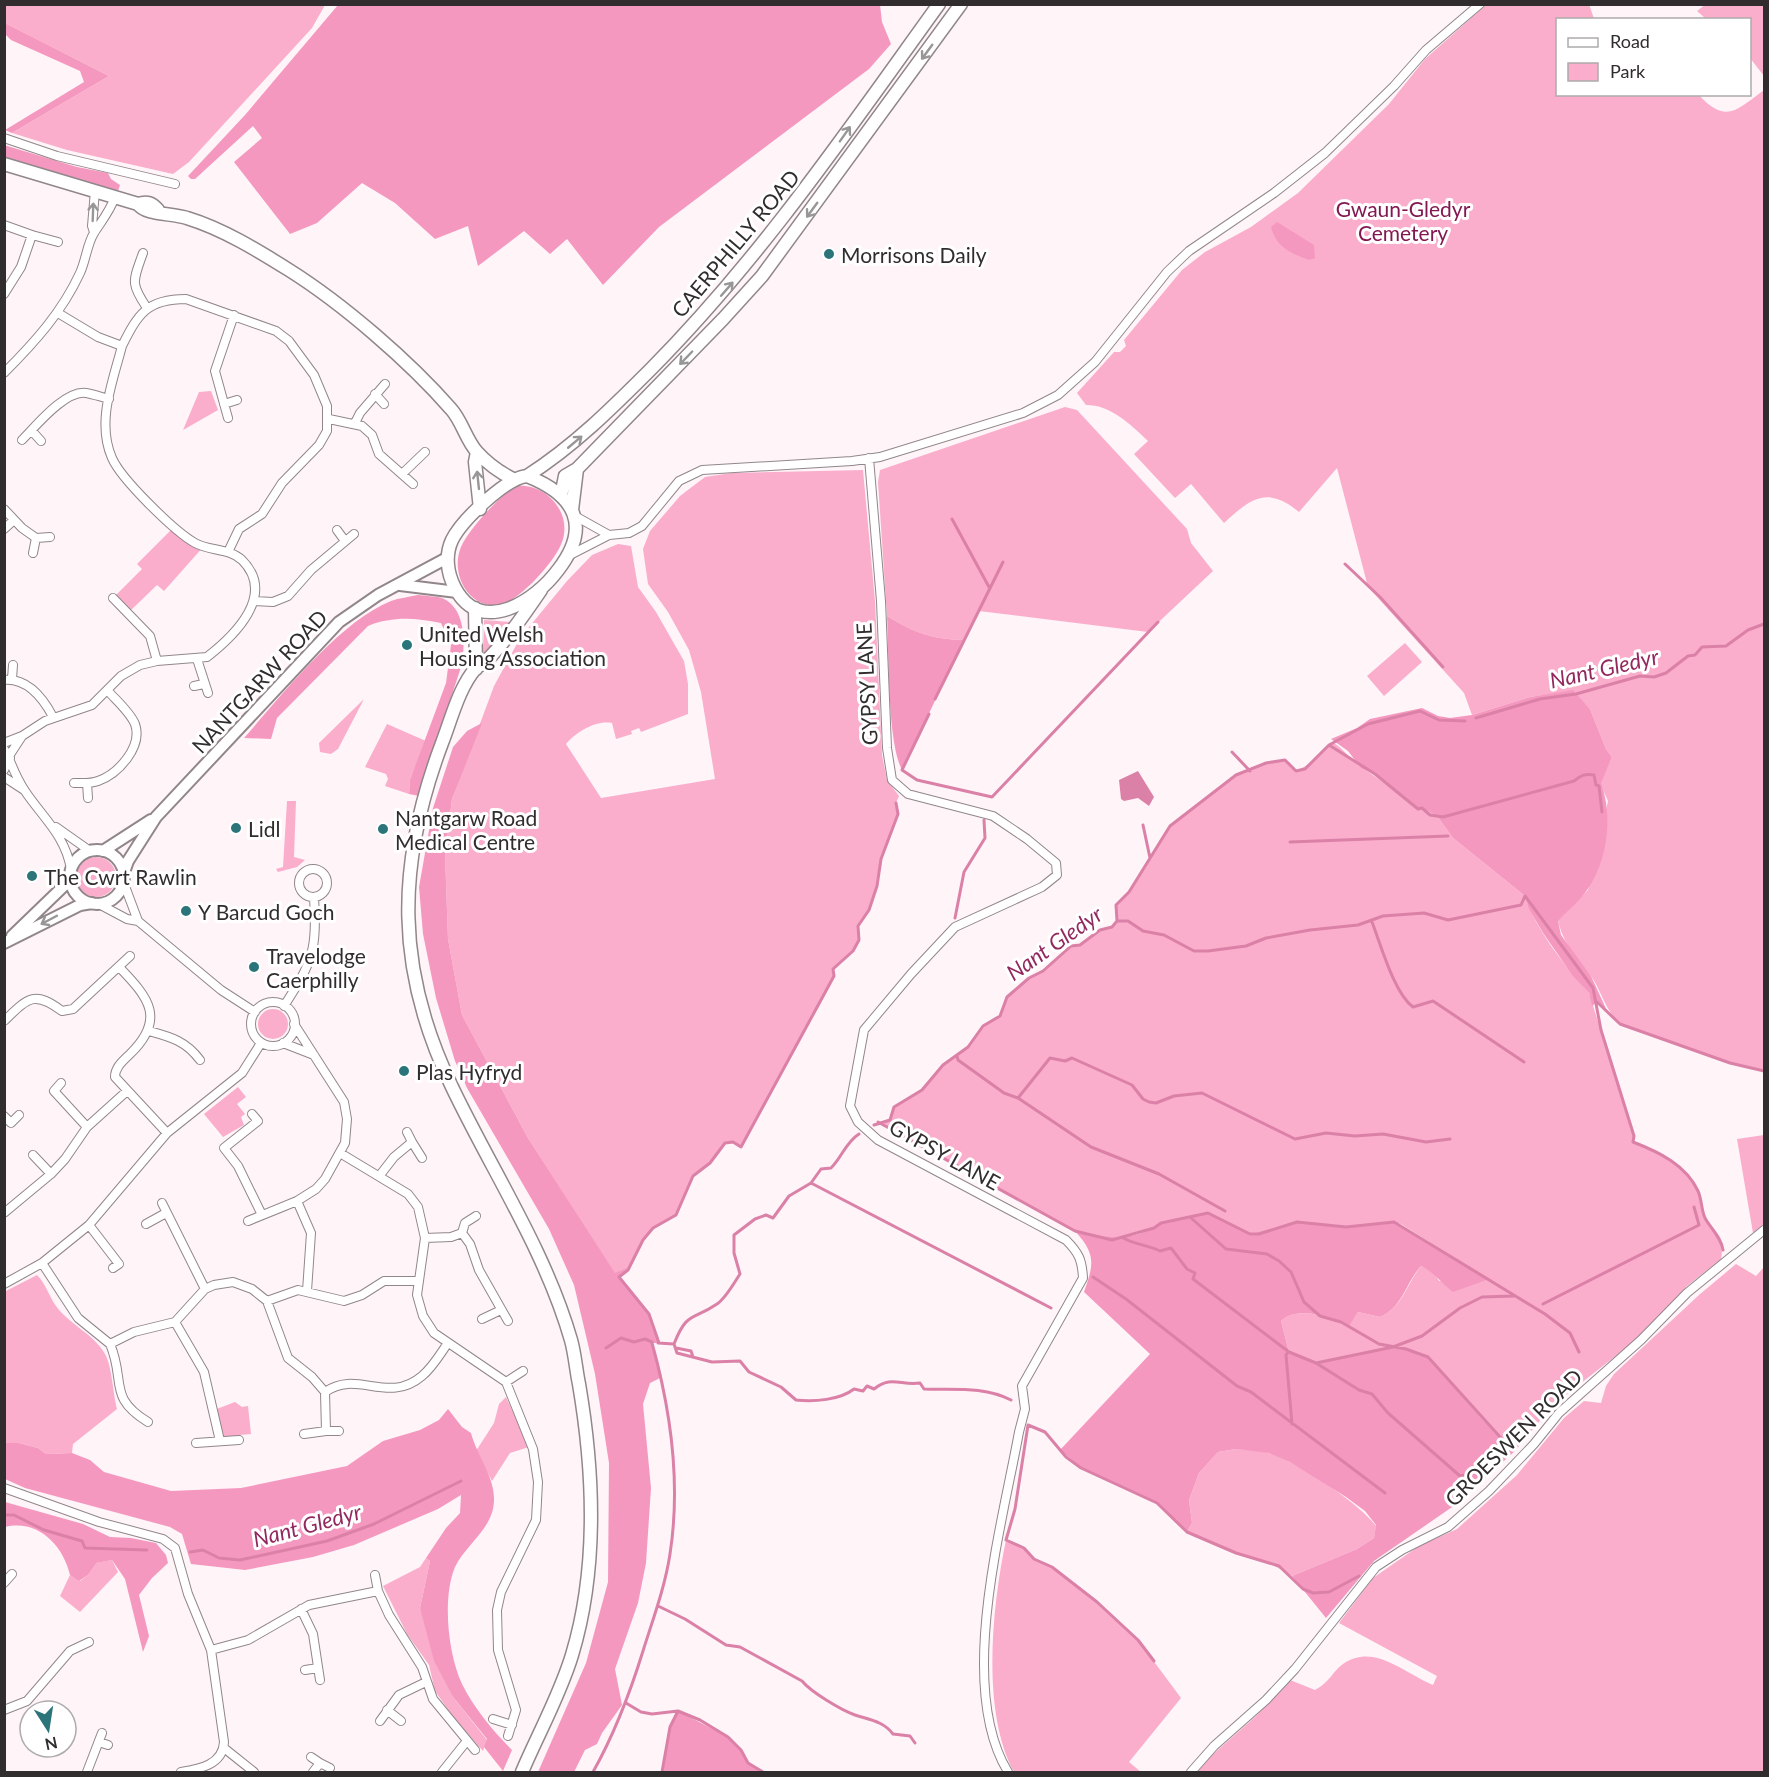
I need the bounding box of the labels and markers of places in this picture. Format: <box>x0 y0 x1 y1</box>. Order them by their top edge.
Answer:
place label: Morrisons Daily <box>841 242 987 267</box>
marker: Morrisons Daily <box>822 247 836 261</box>
place label: United Welsh Housing Association <box>419 621 606 670</box>
marker: United Welsh Housing Association <box>400 638 414 652</box>
place label: Nantgarw Road Medical Centre <box>395 805 537 854</box>
place label: Lidl <box>248 816 281 841</box>
marker: Lidl <box>229 821 243 835</box>
marker: Nantgarw Road Medical Centre <box>376 822 390 836</box>
place label: The Cwrt Rawlin <box>44 864 197 889</box>
marker: The Cwrt Rawlin <box>25 869 39 883</box>
place label: Y Barcud Goch <box>198 899 334 924</box>
marker: Y Barcud Goch <box>179 904 193 918</box>
place label: Travelodge Caerphilly <box>266 943 366 992</box>
marker: Travelodge Caerphilly <box>247 960 261 974</box>
place label: Plas Hyfryd <box>416 1059 522 1084</box>
marker: Plas Hyfryd <box>397 1064 411 1078</box>

